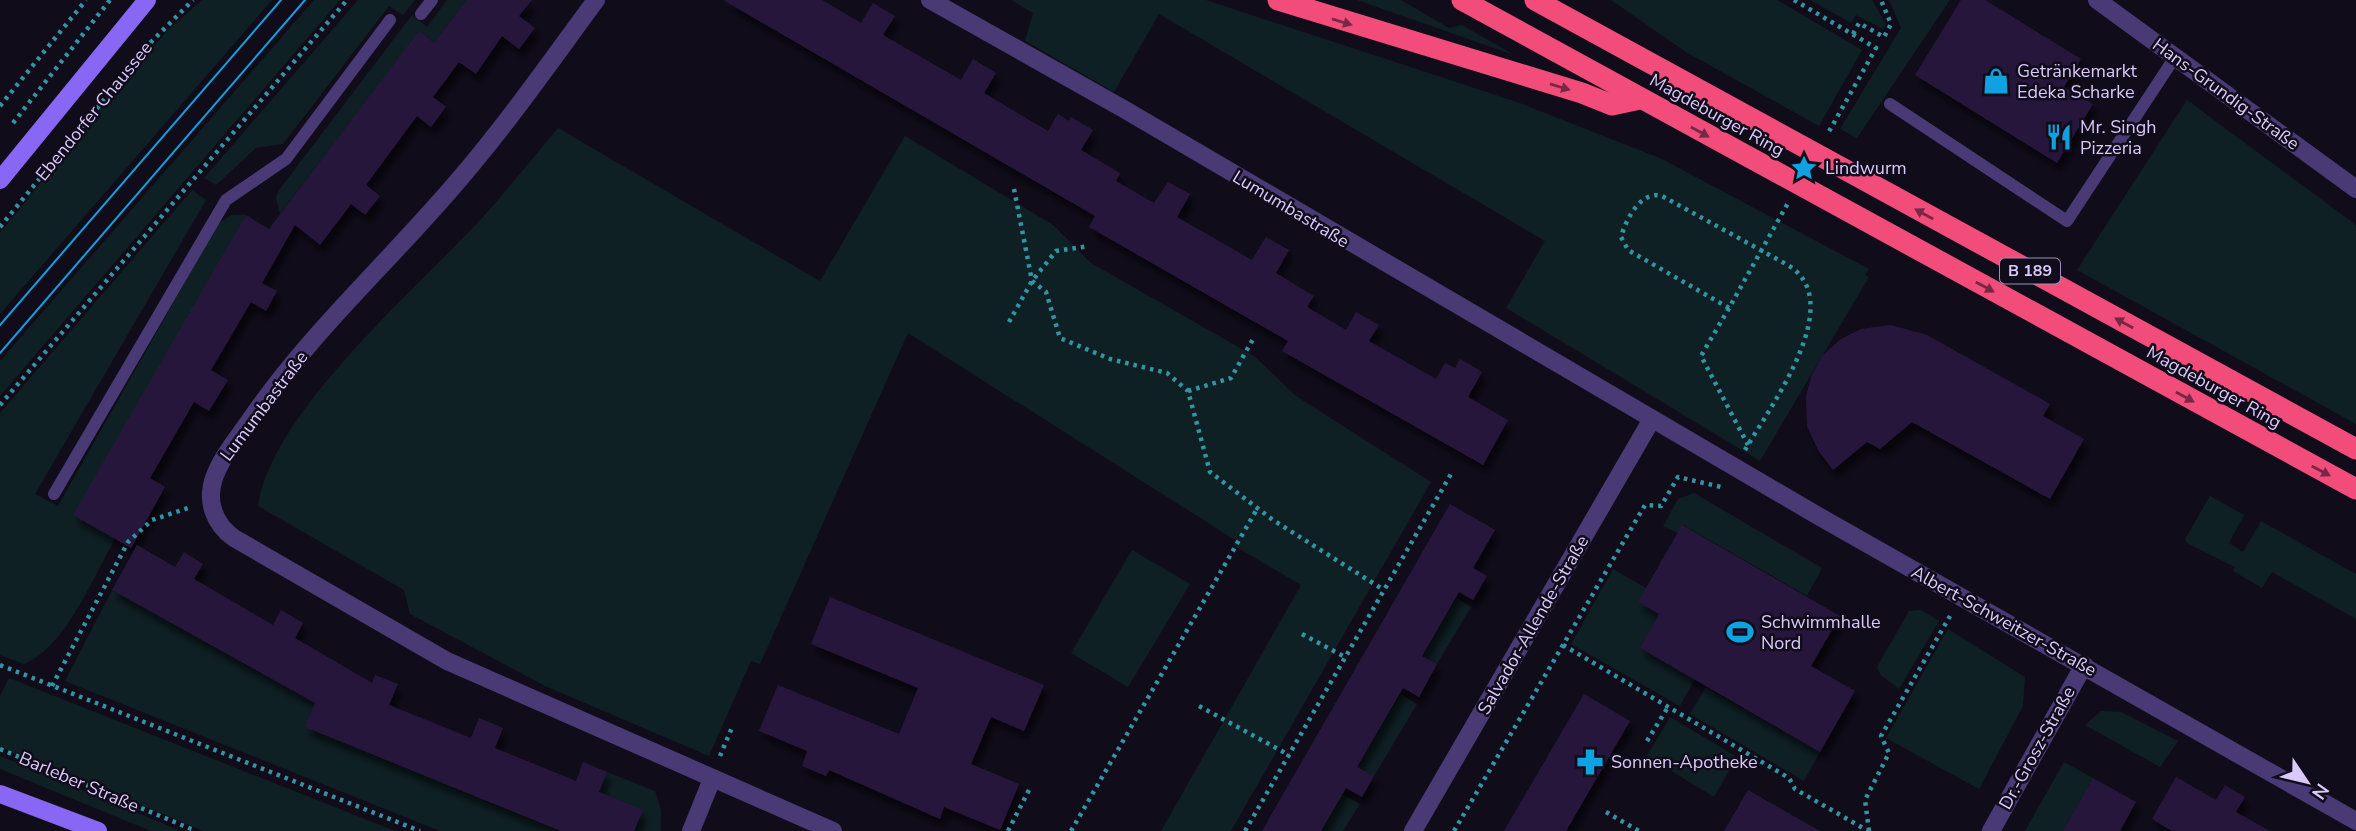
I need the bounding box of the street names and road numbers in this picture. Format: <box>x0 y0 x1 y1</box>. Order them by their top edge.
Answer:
street label: Hans-Grundig-Straße <box>2148 33 2304 155</box>
street label: Ebendorfer Chaussee <box>30 36 158 186</box>
street label: Magdeburger Ring <box>1645 68 1789 162</box>
street label: Lumumbastraße <box>1228 165 1354 253</box>
road number: B 189 <box>2000 258 2060 284</box>
street label: Magdeburger Ring <box>2142 340 2286 434</box>
street label: Lumumbastraße <box>215 346 313 466</box>
street label: Salvador-Allende-Straße <box>1472 531 1594 719</box>
street label: Albert-Schweitzer-Straße <box>1907 560 2101 682</box>
street label: Dr.-Grosz-Straße <box>1993 682 2081 814</box>
street label: Barleber Straße <box>15 746 143 818</box>

